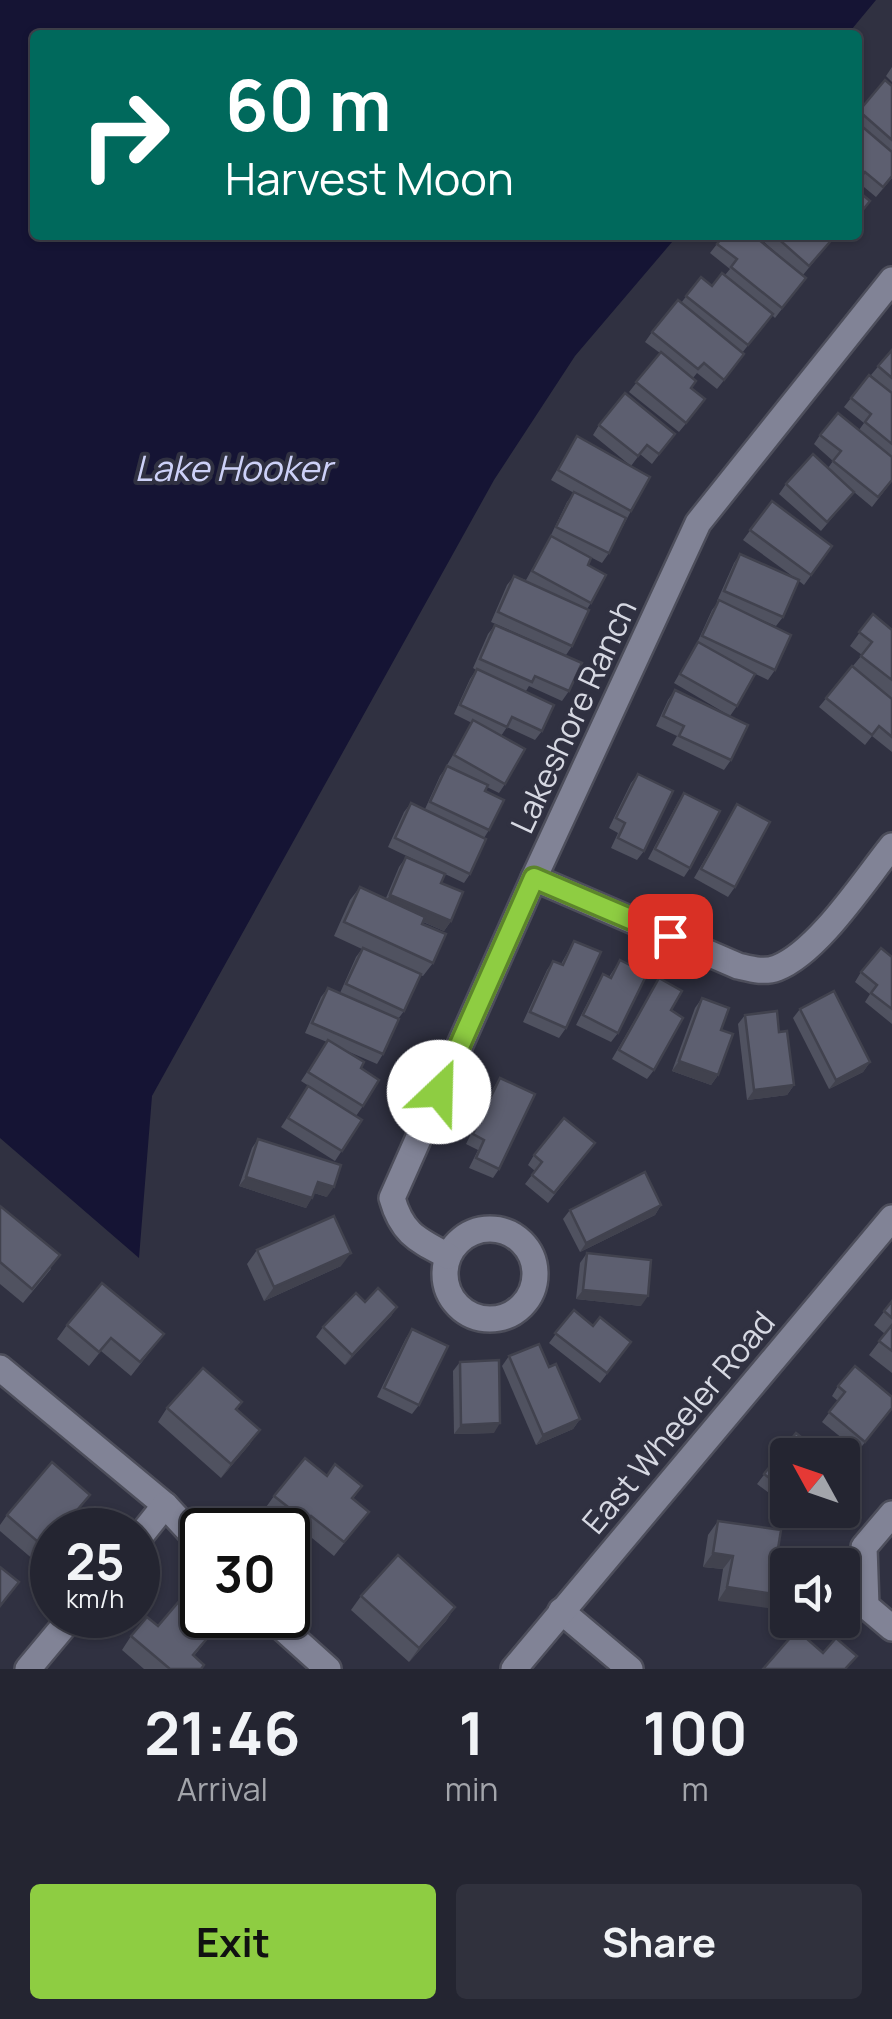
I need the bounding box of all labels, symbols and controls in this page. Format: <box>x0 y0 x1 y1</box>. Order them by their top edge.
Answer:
text: 60 m <box>225 56 392 152</box>
icon: right <box>60 70 190 200</box>
text: Harvest Moon <box>225 147 514 209</box>
water label: Lake Hooker <box>134 444 336 492</box>
street label: Lakeshore Ranch <box>500 592 646 840</box>
pin <box>628 894 713 979</box>
icon: arrive <box>643 909 698 964</box>
position arrow <box>387 1040 491 1144</box>
street label: East Wheeler Road <box>572 1301 784 1543</box>
north arrow <box>770 1438 860 1528</box>
map controls <box>770 1438 860 1638</box>
speed limit sign: 30 <box>180 1508 310 1638</box>
text: 25 <box>65 1527 125 1595</box>
button: sound <box>770 1548 860 1638</box>
text: km/h <box>66 1581 124 1616</box>
text: 21:46 <box>144 1691 301 1773</box>
text: 1 <box>458 1691 485 1773</box>
text: 100 <box>643 1691 748 1773</box>
text: Arrival <box>177 1767 268 1811</box>
text: min <box>445 1767 498 1811</box>
text: m <box>682 1767 709 1811</box>
button: Exit <box>30 1884 436 1999</box>
button: Share <box>456 1884 862 1999</box>

